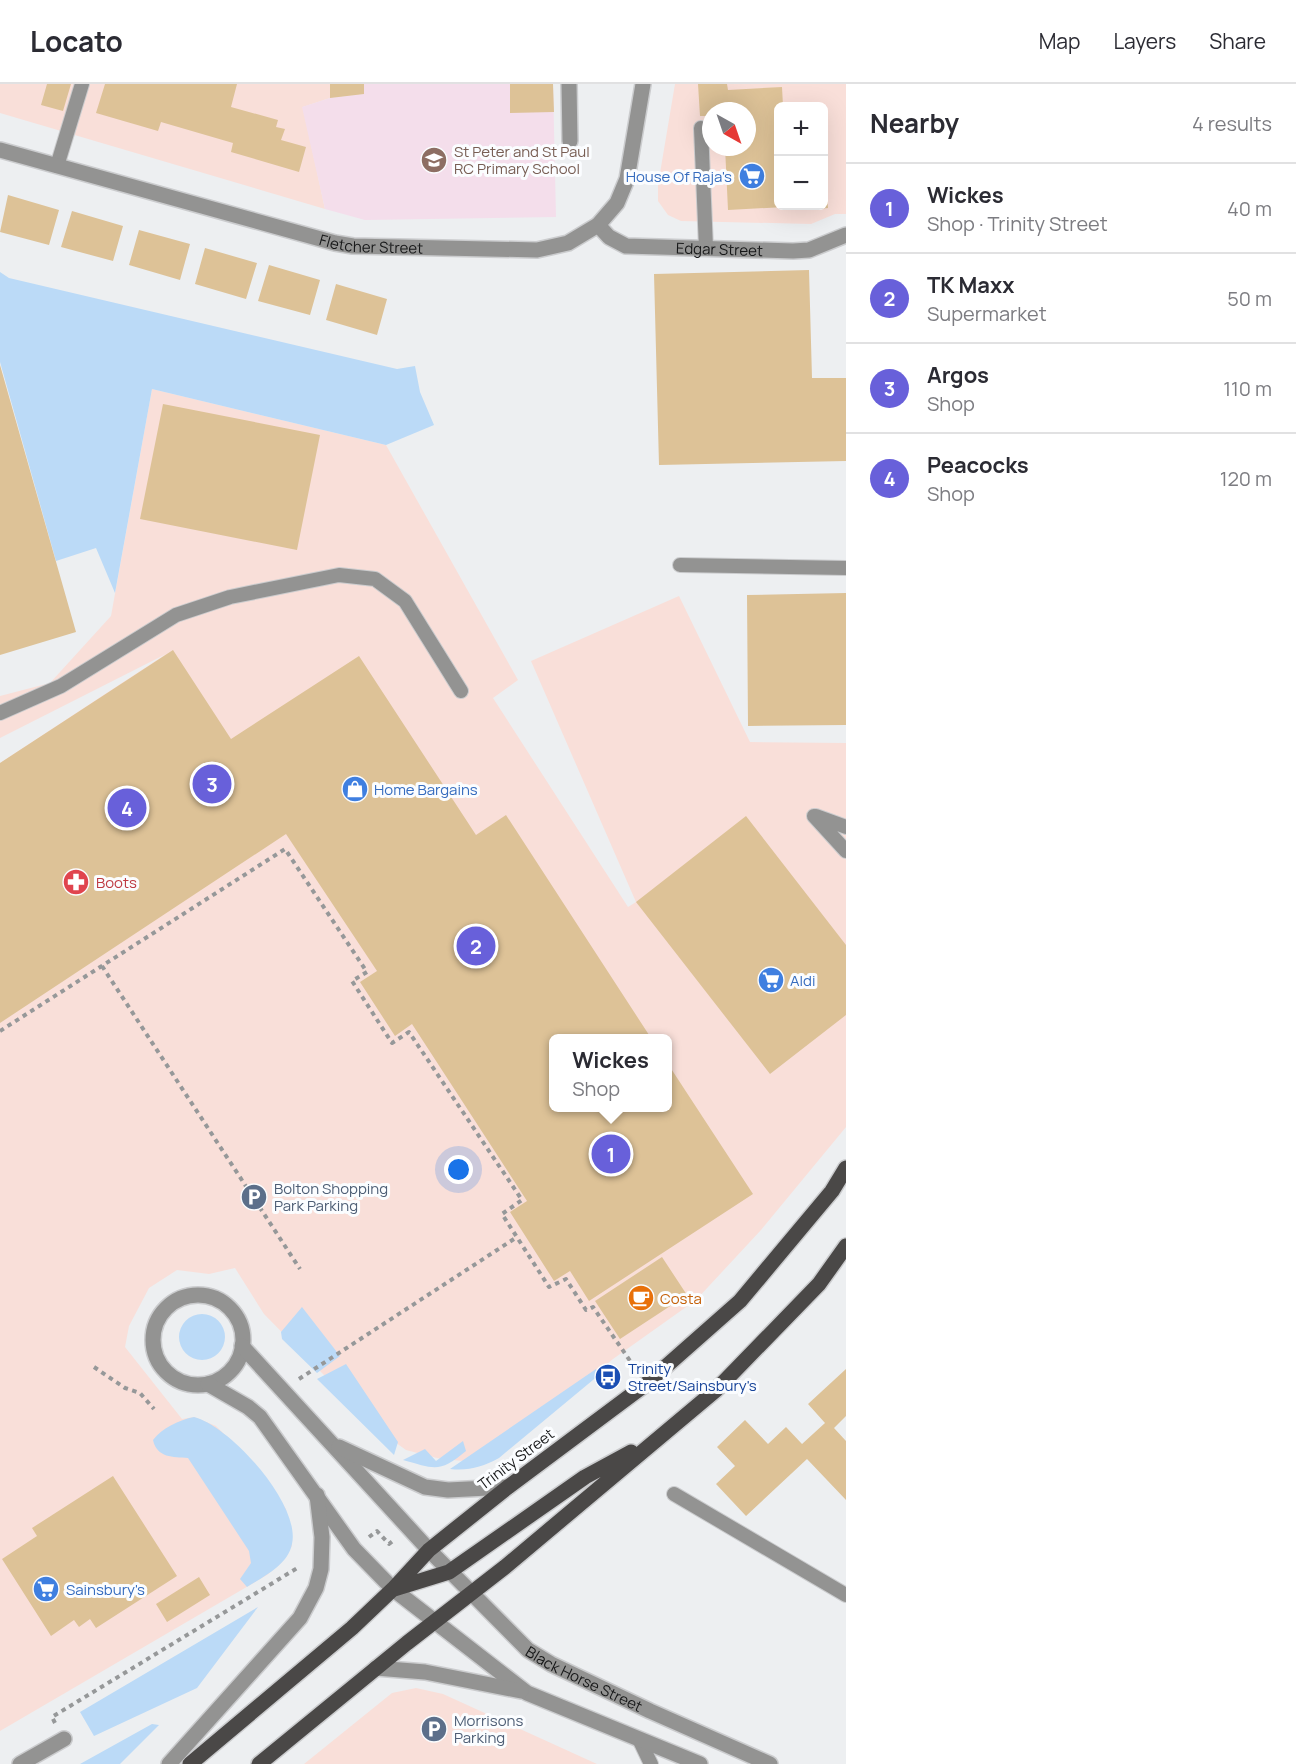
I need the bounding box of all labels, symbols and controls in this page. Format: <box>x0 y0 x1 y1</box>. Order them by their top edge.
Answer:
text: Locato <box>30 22 123 60</box>
text: Map <box>1039 27 1080 55</box>
text: Layers <box>1113 27 1176 55</box>
text: Share <box>1209 27 1266 55</box>
north arrow <box>702 102 756 156</box>
map controls <box>774 102 828 210</box>
button: + <box>774 102 828 156</box>
text: Nearby <box>870 105 959 141</box>
text: 4 results <box>1192 110 1272 137</box>
place label: St Peter and St Paul RC Primary School <box>454 141 590 179</box>
school or university icon: St Peter and St Paul RC Primary School <box>419 145 449 175</box>
button: − <box>774 156 828 210</box>
supermarket icon: House Of Raja's <box>737 161 767 191</box>
place label: House Of Raja's <box>626 166 732 187</box>
text: Wickes <box>927 180 1004 210</box>
text: 1 <box>885 195 894 222</box>
text: 40 m <box>1227 195 1272 222</box>
text: Shop · Trinity Street <box>927 210 1108 237</box>
street label: Fletcher Street <box>317 229 423 258</box>
street label: Edgar Street <box>676 237 763 261</box>
text: TK Maxx <box>927 270 1014 300</box>
text: 2 <box>884 285 895 312</box>
text: 50 m <box>1227 285 1272 312</box>
text: Supermarket <box>927 300 1047 327</box>
text: Argos <box>927 360 989 390</box>
text: 3 <box>884 375 895 402</box>
text: 110 m <box>1223 375 1272 402</box>
text: Shop <box>927 390 975 417</box>
text: Peacocks <box>927 450 1029 480</box>
text: 4 <box>883 465 896 492</box>
text: 120 m <box>1220 465 1272 492</box>
text: Shop <box>927 480 975 507</box>
pin: 3 <box>192 762 232 806</box>
shop icon: Home Bargains <box>340 774 370 804</box>
place label: Home Bargains <box>374 779 478 800</box>
pin: 4 <box>108 786 146 830</box>
pharmacy icon: Boots <box>61 867 91 897</box>
place label: Boots <box>96 872 137 893</box>
pin: 2 <box>456 924 496 968</box>
supermarket icon: Aldi <box>756 965 786 995</box>
place label: Aldi <box>790 970 815 991</box>
popup <box>549 1034 672 1112</box>
text: Wickes <box>572 1045 649 1075</box>
text: Shop <box>572 1075 620 1102</box>
pin: 1 <box>592 1132 630 1176</box>
your location <box>444 1155 473 1184</box>
place label: Bolton Shopping Park Parking <box>274 1178 388 1216</box>
parking icon: Bolton Shopping Park Parking <box>239 1182 269 1212</box>
cafe icon: Costa <box>626 1283 656 1313</box>
place label: Costa <box>660 1288 702 1309</box>
place label: Trinity Street/Sainsbury's <box>628 1358 757 1396</box>
bus stop icon: Trinity Street/Sainsbury's <box>593 1362 623 1392</box>
street label: Trinity Street <box>474 1423 558 1495</box>
supermarket icon: Sainsbury's <box>31 1574 61 1604</box>
place label: Sainsbury's <box>66 1579 145 1600</box>
street label: Black Horse Street <box>522 1641 646 1716</box>
place label: Morrisons Parking <box>454 1710 523 1748</box>
parking icon: Morrisons Parking <box>419 1714 449 1744</box>

